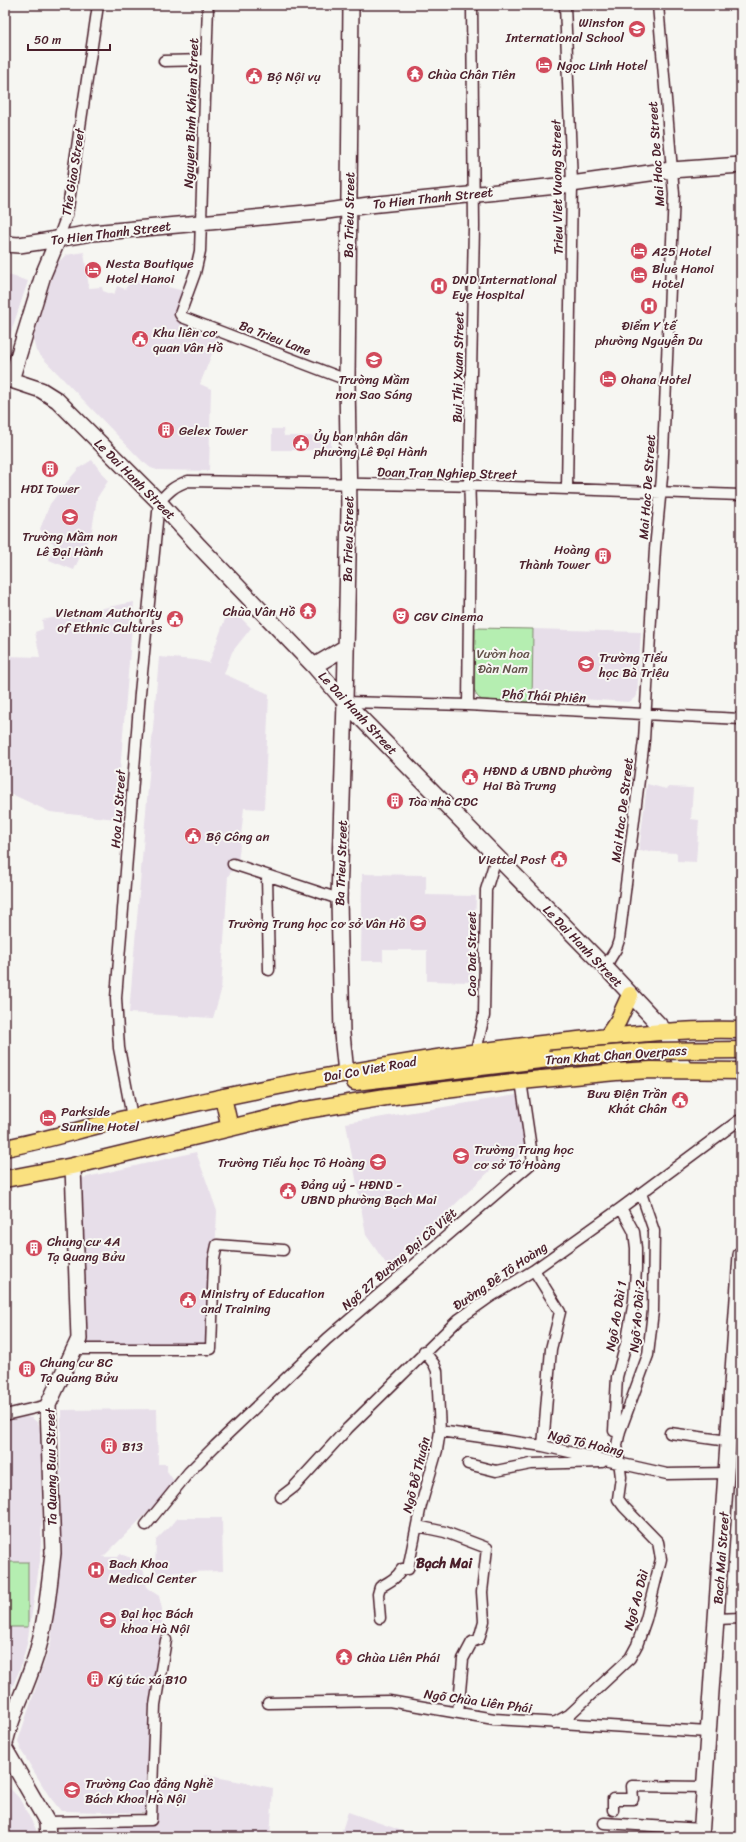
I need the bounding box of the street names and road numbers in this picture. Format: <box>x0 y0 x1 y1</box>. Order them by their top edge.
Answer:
street label: Nguyen Binh Khiem Street <box>177 37 205 189</box>
street label: Mai Hac De Street <box>641 100 671 207</box>
street label: Trieu Viet Vuong Street <box>544 119 570 255</box>
street label: The Giao Street <box>55 126 91 217</box>
street label: Ba Trieu Street <box>337 172 361 258</box>
street label: To Hien Thanh Street <box>372 180 495 216</box>
street label: To Hien Thanh Street <box>50 214 173 252</box>
street label: Bui Thi Xuan Street <box>446 311 470 423</box>
street label: Ba Trieu Lane <box>236 314 314 362</box>
street label: Le Dai Hanh Street <box>89 433 182 526</box>
street label: Mai Hac De Street <box>632 433 662 540</box>
street label: Doan Tran Nghiep Street <box>377 460 518 486</box>
street label: Ba Trieu Street <box>336 496 360 582</box>
street label: Le Dai Hanh Street <box>313 666 403 761</box>
street label: Phố Thái Phiên <box>501 682 587 710</box>
street label: Mai Hac De Street <box>604 756 640 864</box>
street label: Hoa Lu Street <box>104 768 132 849</box>
street label: Ba Trieu Street <box>328 819 354 906</box>
street label: Le Dai Hanh Street <box>537 899 629 993</box>
street label: Cao Dat Street <box>460 911 483 996</box>
street label: Tran Khat Chan Overpass <box>544 1039 688 1071</box>
street label: Dai Co Viet Road <box>322 1049 419 1088</box>
street label: Ngõ 27 Đường Đại Cồ Việt <box>336 1202 462 1316</box>
street label: Đường Đê Tô Hoàng <box>448 1235 552 1316</box>
street label: Ngõ Ao Dài 2 <box>622 1278 652 1353</box>
street label: Ngõ Ao Dài 1 <box>599 1279 634 1353</box>
street label: Ta Quang Buu Street <box>38 1407 64 1526</box>
street label: Ngõ Tô Hoàng <box>546 1423 627 1463</box>
street label: Ngõ Đỗ Thuận <box>395 1434 437 1516</box>
street label: Bach Mai Street <box>706 1510 736 1605</box>
street label: Ngõ Ao Dài <box>617 1567 655 1633</box>
street label: Ngõ Chùa Liên Phái <box>423 1682 534 1720</box>

